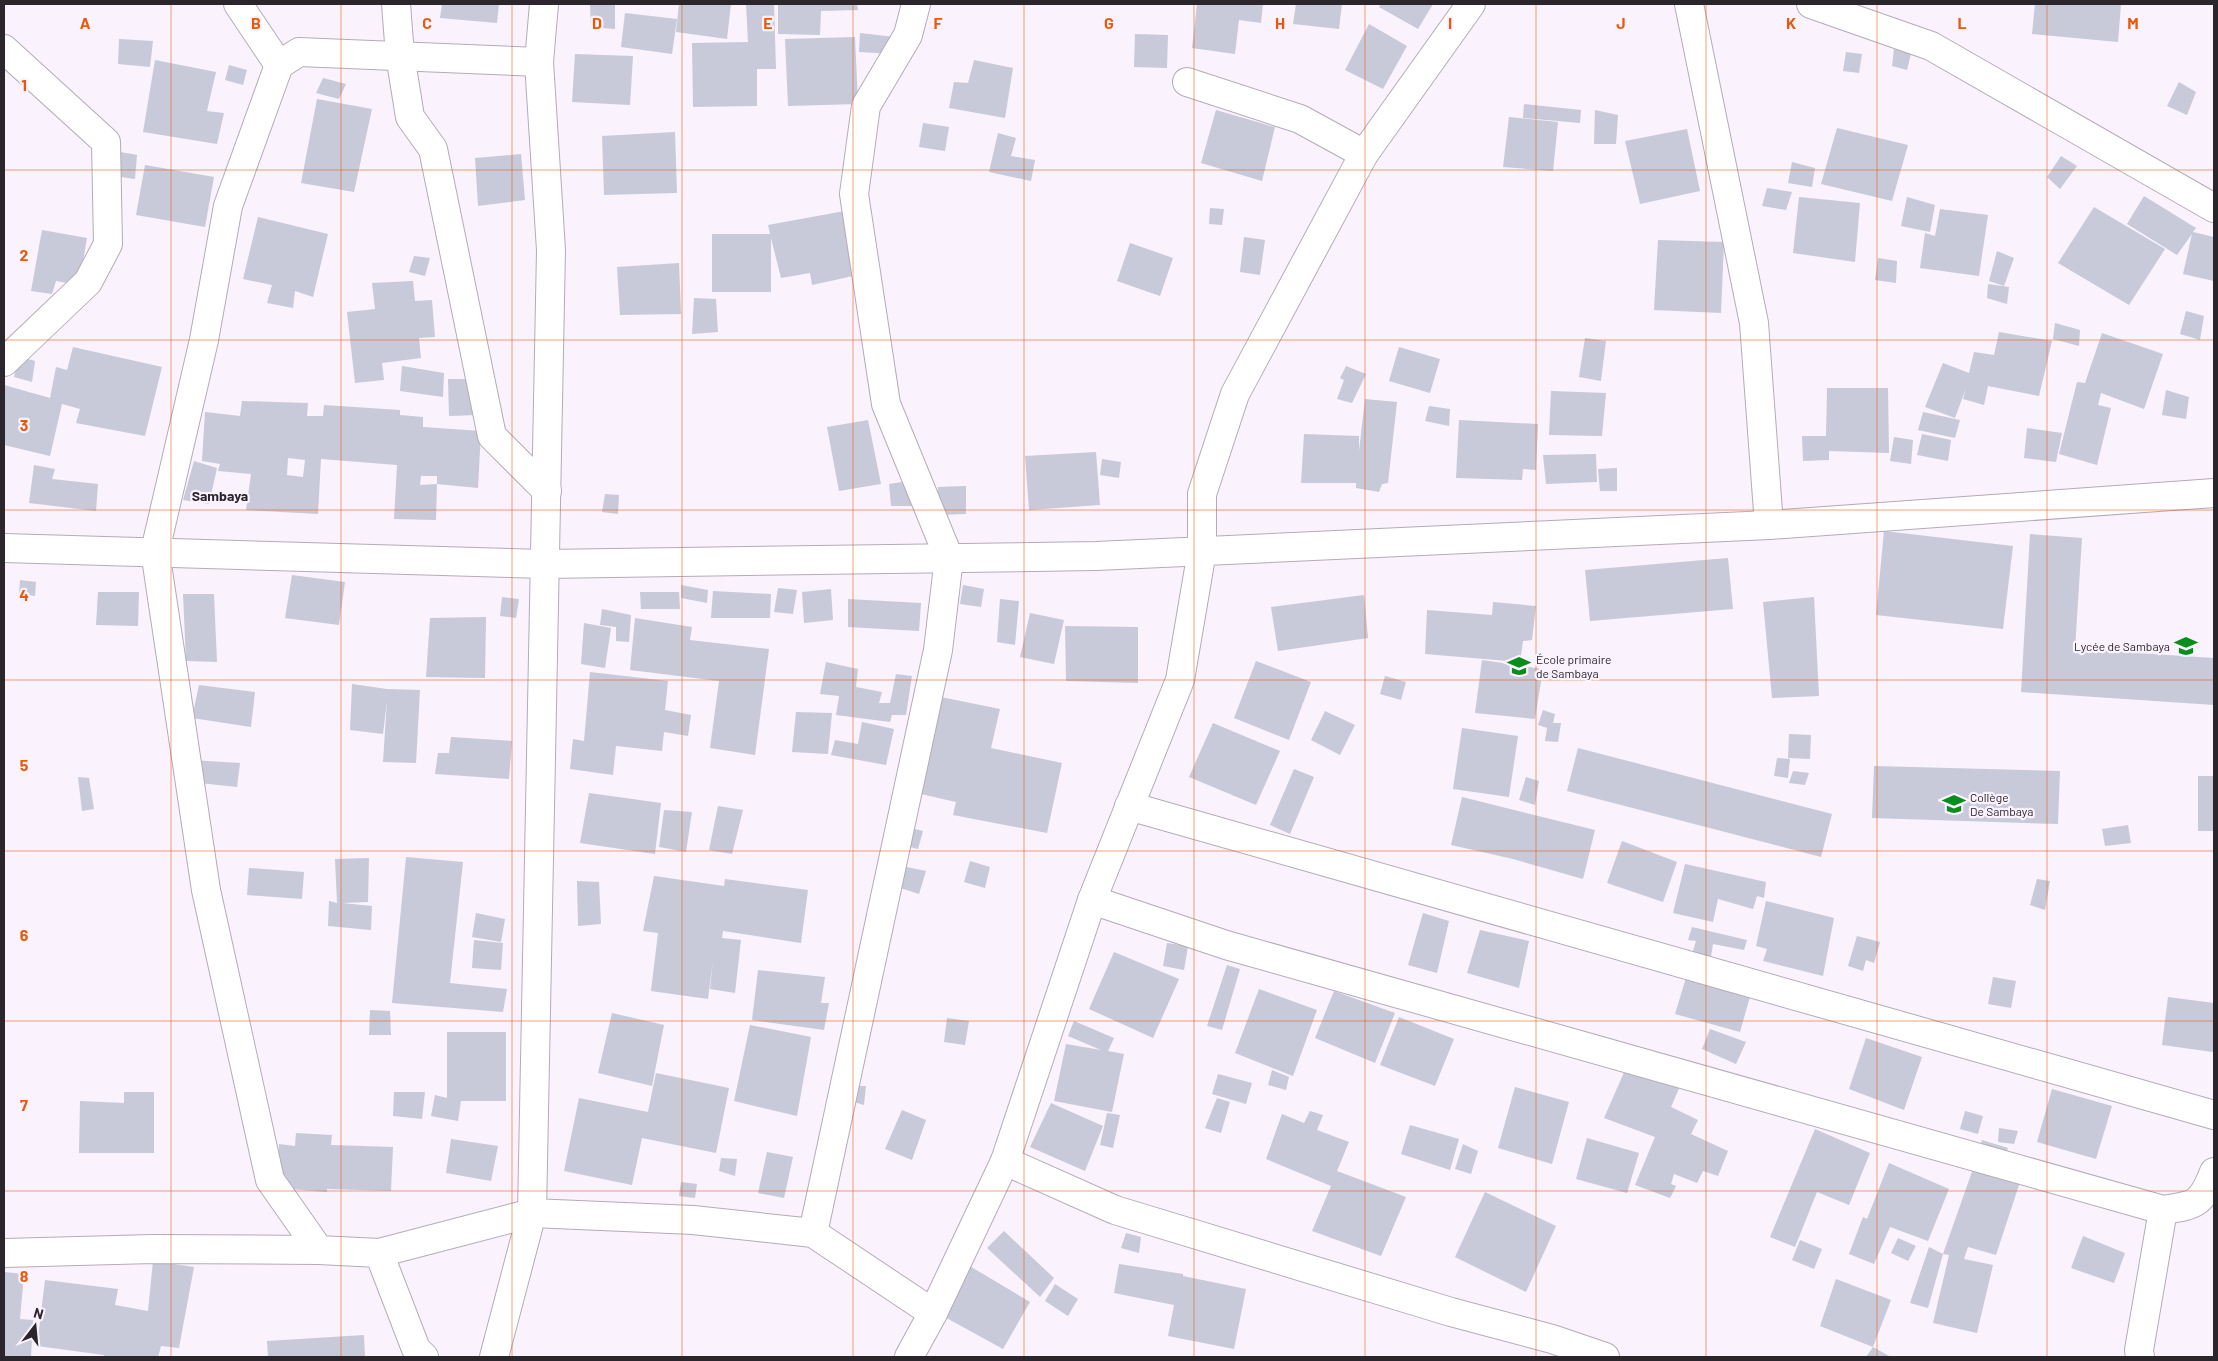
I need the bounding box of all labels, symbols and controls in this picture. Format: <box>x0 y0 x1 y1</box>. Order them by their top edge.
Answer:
text: A <box>80 13 91 32</box>
text: B <box>251 13 261 32</box>
text: C <box>422 13 432 32</box>
text: D <box>592 13 602 32</box>
text: E <box>763 13 773 32</box>
text: F <box>934 13 943 32</box>
text: G <box>1104 13 1114 32</box>
text: H <box>1275 13 1285 32</box>
text: I <box>1448 13 1452 32</box>
text: J <box>1616 13 1626 32</box>
text: K <box>1786 13 1796 32</box>
text: L <box>1957 13 1967 32</box>
text: M <box>2127 13 2139 32</box>
text: 1 <box>21 75 27 94</box>
text: 2 <box>20 245 29 264</box>
text: 3 <box>20 415 28 434</box>
district label: Sambaya <box>192 487 248 504</box>
text: 4 <box>19 585 29 604</box>
school or university icon: Lycée de Sambaya <box>2173 633 2199 659</box>
place label: Lycée de Sambaya <box>2074 639 2170 653</box>
place label: École primaire de Sambaya <box>1536 652 1611 680</box>
school or university icon: École primaire de Sambaya <box>1506 653 1532 679</box>
text: 5 <box>20 755 29 774</box>
place label: Collège De Sambaya <box>1970 790 2033 818</box>
school or university icon: Collège De Sambaya <box>1941 791 1967 817</box>
text: 6 <box>20 925 29 944</box>
text: 7 <box>20 1095 28 1114</box>
text: 8 <box>20 1266 29 1285</box>
north arrow <box>10 1301 60 1351</box>
text: N <box>32 1304 46 1322</box>

